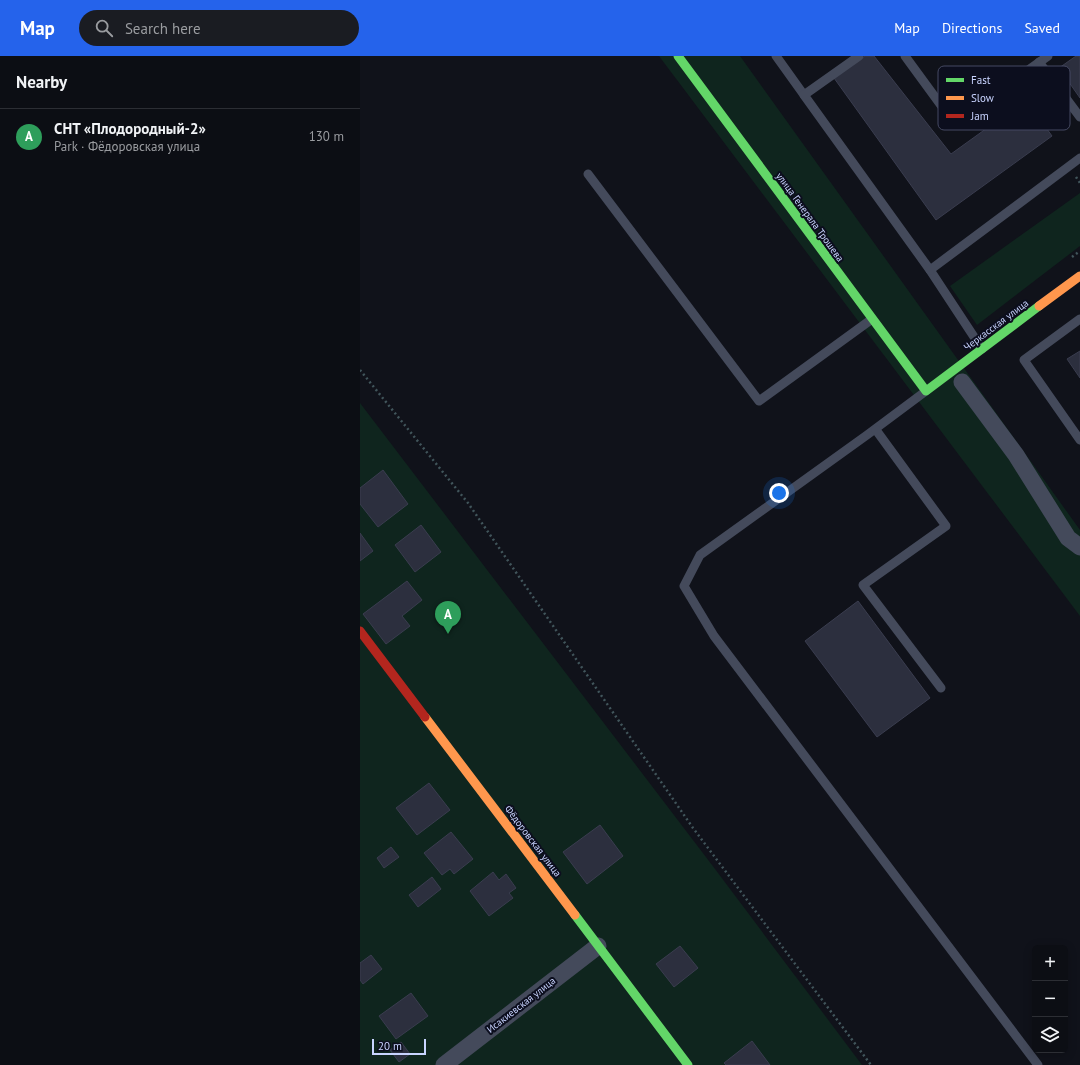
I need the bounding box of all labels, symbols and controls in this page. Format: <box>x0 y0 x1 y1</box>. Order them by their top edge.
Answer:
search box <box>79 10 359 46</box>
text: Map <box>20 16 55 40</box>
icon: search <box>93 17 115 39</box>
text: Search here <box>125 19 201 38</box>
text: Map <box>894 19 920 37</box>
text: Directions <box>942 19 1002 37</box>
text: Saved <box>1024 19 1060 37</box>
legend <box>938 66 1070 130</box>
text: Nearby <box>16 71 67 93</box>
text: Fast <box>971 73 991 87</box>
text: Slow <box>971 91 994 105</box>
text: Jam <box>970 109 989 123</box>
text: СНТ «Плодородный-2» <box>54 119 206 138</box>
text: A <box>25 128 33 145</box>
text: 130 m <box>309 128 344 145</box>
text: Park · Фёдоровская улица <box>54 138 200 155</box>
street label: улица Генерала Трошева <box>773 170 847 264</box>
street label: Черкасская улица <box>961 296 1031 354</box>
your location <box>769 483 789 503</box>
pin: A <box>435 601 461 634</box>
street label: Фёдоровская улица <box>502 803 564 879</box>
map controls <box>1032 945 1068 1053</box>
button: + <box>1032 945 1068 981</box>
street label: Исакиевская улица <box>484 974 558 1036</box>
button: − <box>1032 981 1068 1017</box>
button: layers <box>1032 1017 1068 1053</box>
scale bar <box>372 1037 426 1056</box>
text: 20 m <box>378 1039 402 1053</box>

